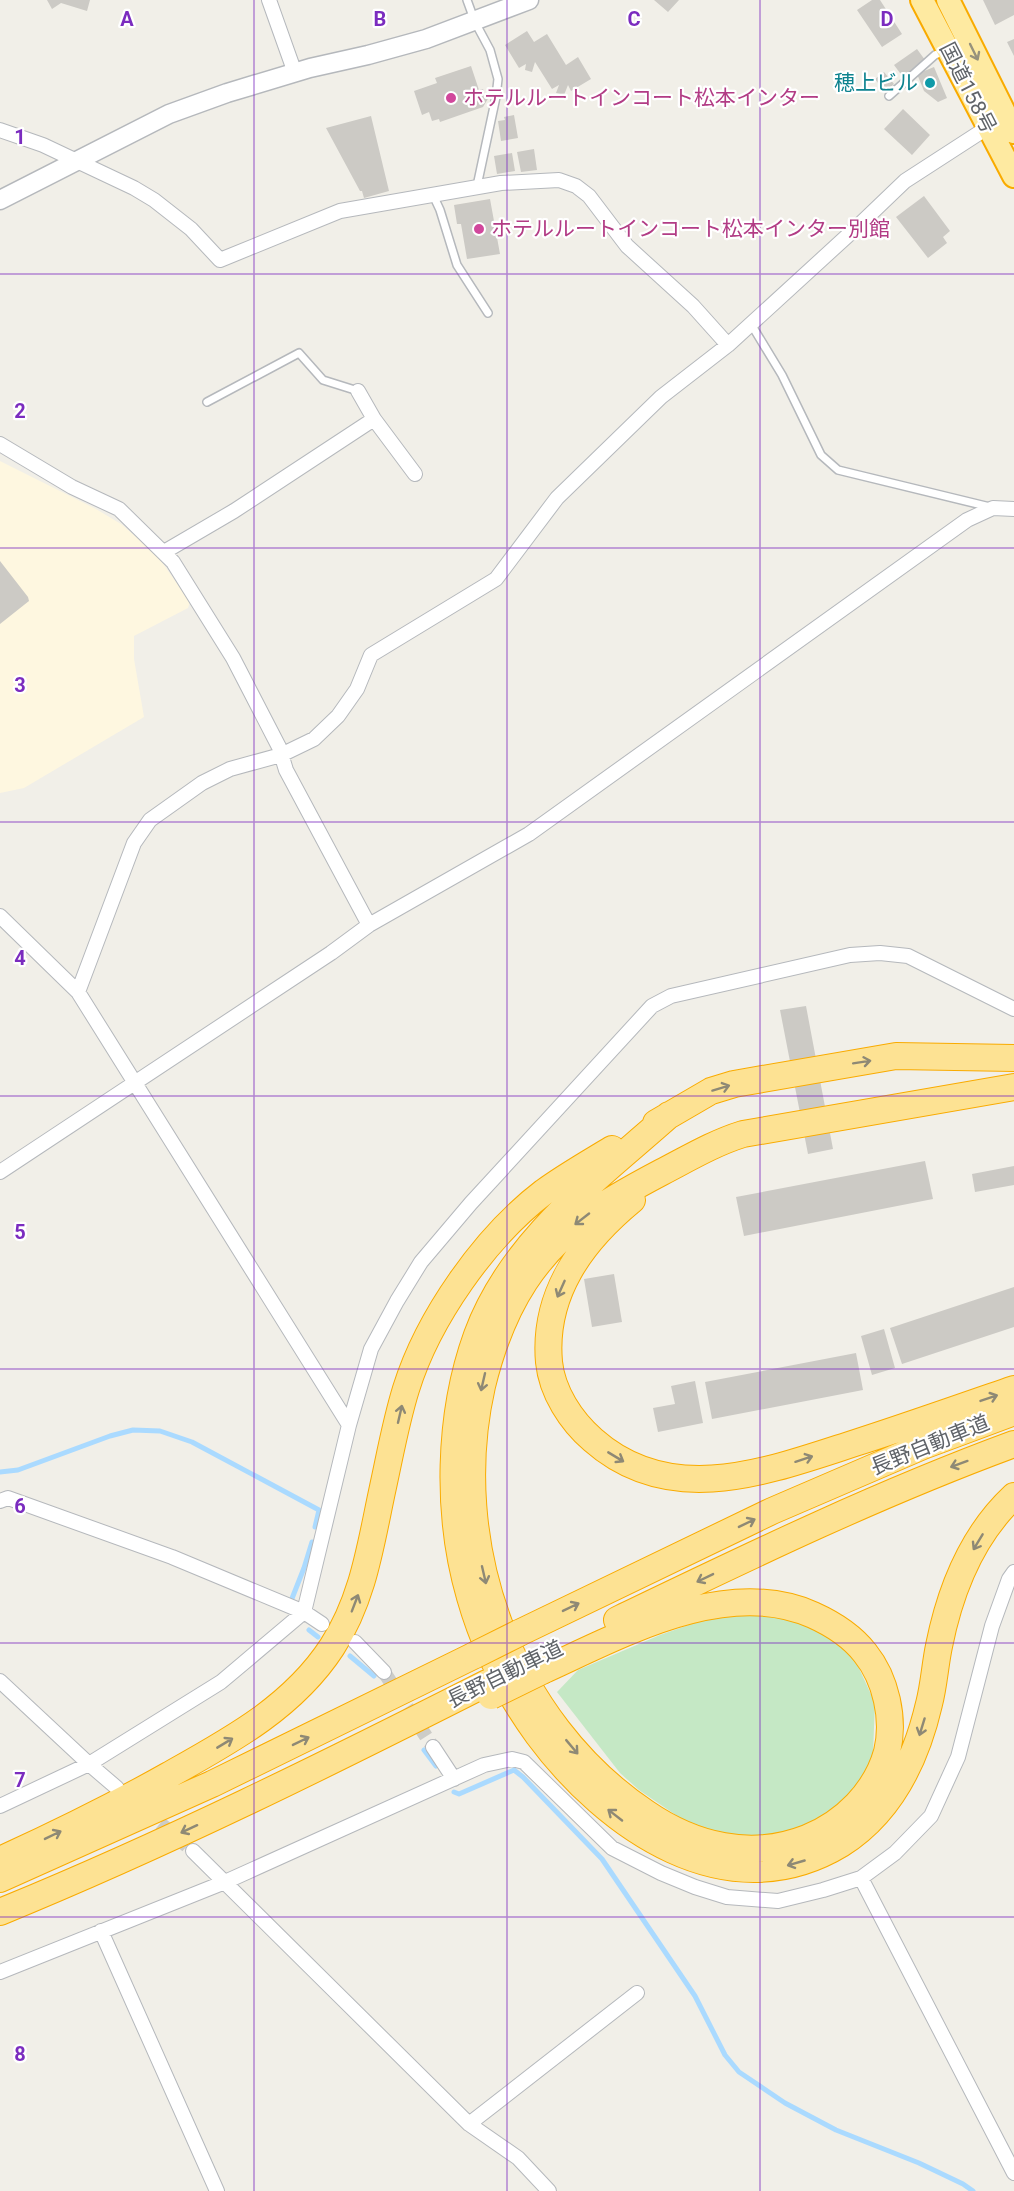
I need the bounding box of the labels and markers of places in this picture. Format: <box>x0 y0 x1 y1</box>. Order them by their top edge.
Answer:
place label: 穂上ビル <box>834 71 918 95</box>
marker: 穂上ビル <box>923 76 937 90</box>
place label: ホテルルートインコート松本インター <box>463 86 820 110</box>
marker: ホテルルートインコート松本インター <box>444 91 458 105</box>
place label: ホテルルートインコート松本インター別館 <box>491 217 890 241</box>
marker: ホテルルートインコート松本インター別館 <box>472 222 486 236</box>

